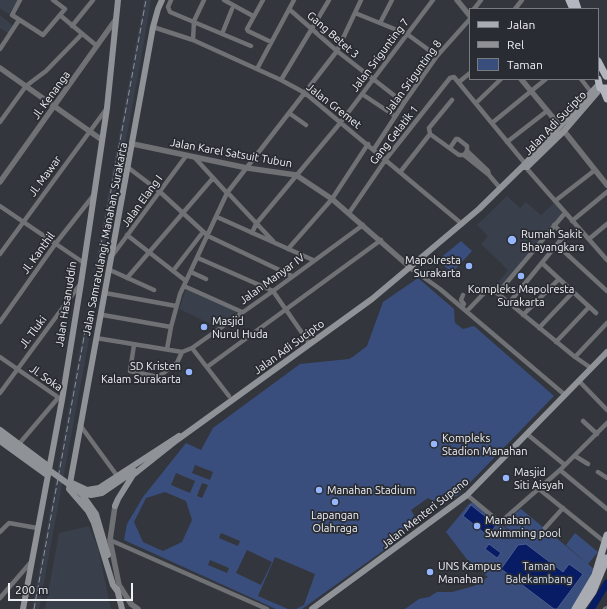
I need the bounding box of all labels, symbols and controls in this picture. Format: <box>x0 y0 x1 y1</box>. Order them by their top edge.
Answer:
legend <box>469 8 599 80</box>
street label: Gang Betet 3 <box>304 9 362 61</box>
street label: Jalan Srigunting 7 <box>348 16 412 94</box>
text: Jalan <box>507 18 535 31</box>
street label: Jalan Srigunting 8 <box>382 37 444 117</box>
text: Rel <box>507 38 524 51</box>
text: Taman <box>507 58 543 71</box>
street label: Jl. Kenanga <box>29 68 73 122</box>
street label: Jalan Gremet <box>304 81 364 131</box>
street label: Jalan Adi Sucipto <box>521 88 589 158</box>
street label: Gang Gelatik 1 <box>367 103 421 167</box>
street label: Jalan Karel Satsuit Tubun <box>169 136 293 170</box>
street label: Jalan Samratulangi, Manahan, Surakarta <box>80 141 130 337</box>
street label: Jl. Mawar <box>26 153 64 199</box>
street label: Jalan Elang I <box>119 172 165 230</box>
place label: Rumah Sakit Bhayangkara <box>521 227 584 253</box>
street label: Jl. Kanthil <box>18 230 58 276</box>
marker: Rumah Sakit Bhayangkara <box>506 234 518 246</box>
street label: Jalan Manyar IV <box>237 251 307 307</box>
place label: Mapolresta Surakarta <box>405 253 461 279</box>
street label: Jalan Hasanuddin <box>53 260 79 348</box>
marker: Mapolresta Surakarta <box>464 261 474 271</box>
marker: Kompleks Mapolresta Surakarta <box>516 271 526 281</box>
place label: Kompleks Mapolresta Surakarta <box>468 282 574 308</box>
street label: Jl. Tluki <box>17 313 49 351</box>
place label: Masjid Nurul Huda <box>212 314 268 340</box>
street label: Jalan Adi Sucipto <box>251 317 327 377</box>
marker: Masjid Nurul Huda <box>199 322 209 332</box>
place label: SD Kristen Kalam Surakarta <box>101 359 181 385</box>
street label: Jl. Soka <box>27 362 65 394</box>
marker: SD Kristen Kalam Surakarta <box>184 367 194 377</box>
place label: Kompleks Stadion Manahan <box>442 431 527 457</box>
marker: Kompleks Stadion Manahan <box>429 439 439 449</box>
place label: Masjid Siti Aisyah <box>514 465 564 491</box>
marker: Masjid Siti Aisyah <box>501 473 511 483</box>
street label: Jalan Menteri Supeno <box>379 475 471 551</box>
place label: Manahan Stadium <box>327 483 415 497</box>
marker: Manahan Stadium <box>314 485 324 495</box>
marker: Lapangan Olahraga <box>330 497 340 507</box>
place label: Lapangan Olahraga <box>311 508 359 534</box>
place label: Manahan Swimming pool <box>485 513 561 539</box>
marker: Manahan Swimming pool <box>472 521 482 531</box>
place label: UNS Kampus Manahan <box>438 559 501 585</box>
park label: Taman Balekambang <box>506 559 572 585</box>
marker: UNS Kampus Manahan <box>425 567 435 577</box>
scale bar <box>10 575 135 601</box>
text: 200 m <box>15 583 48 596</box>

